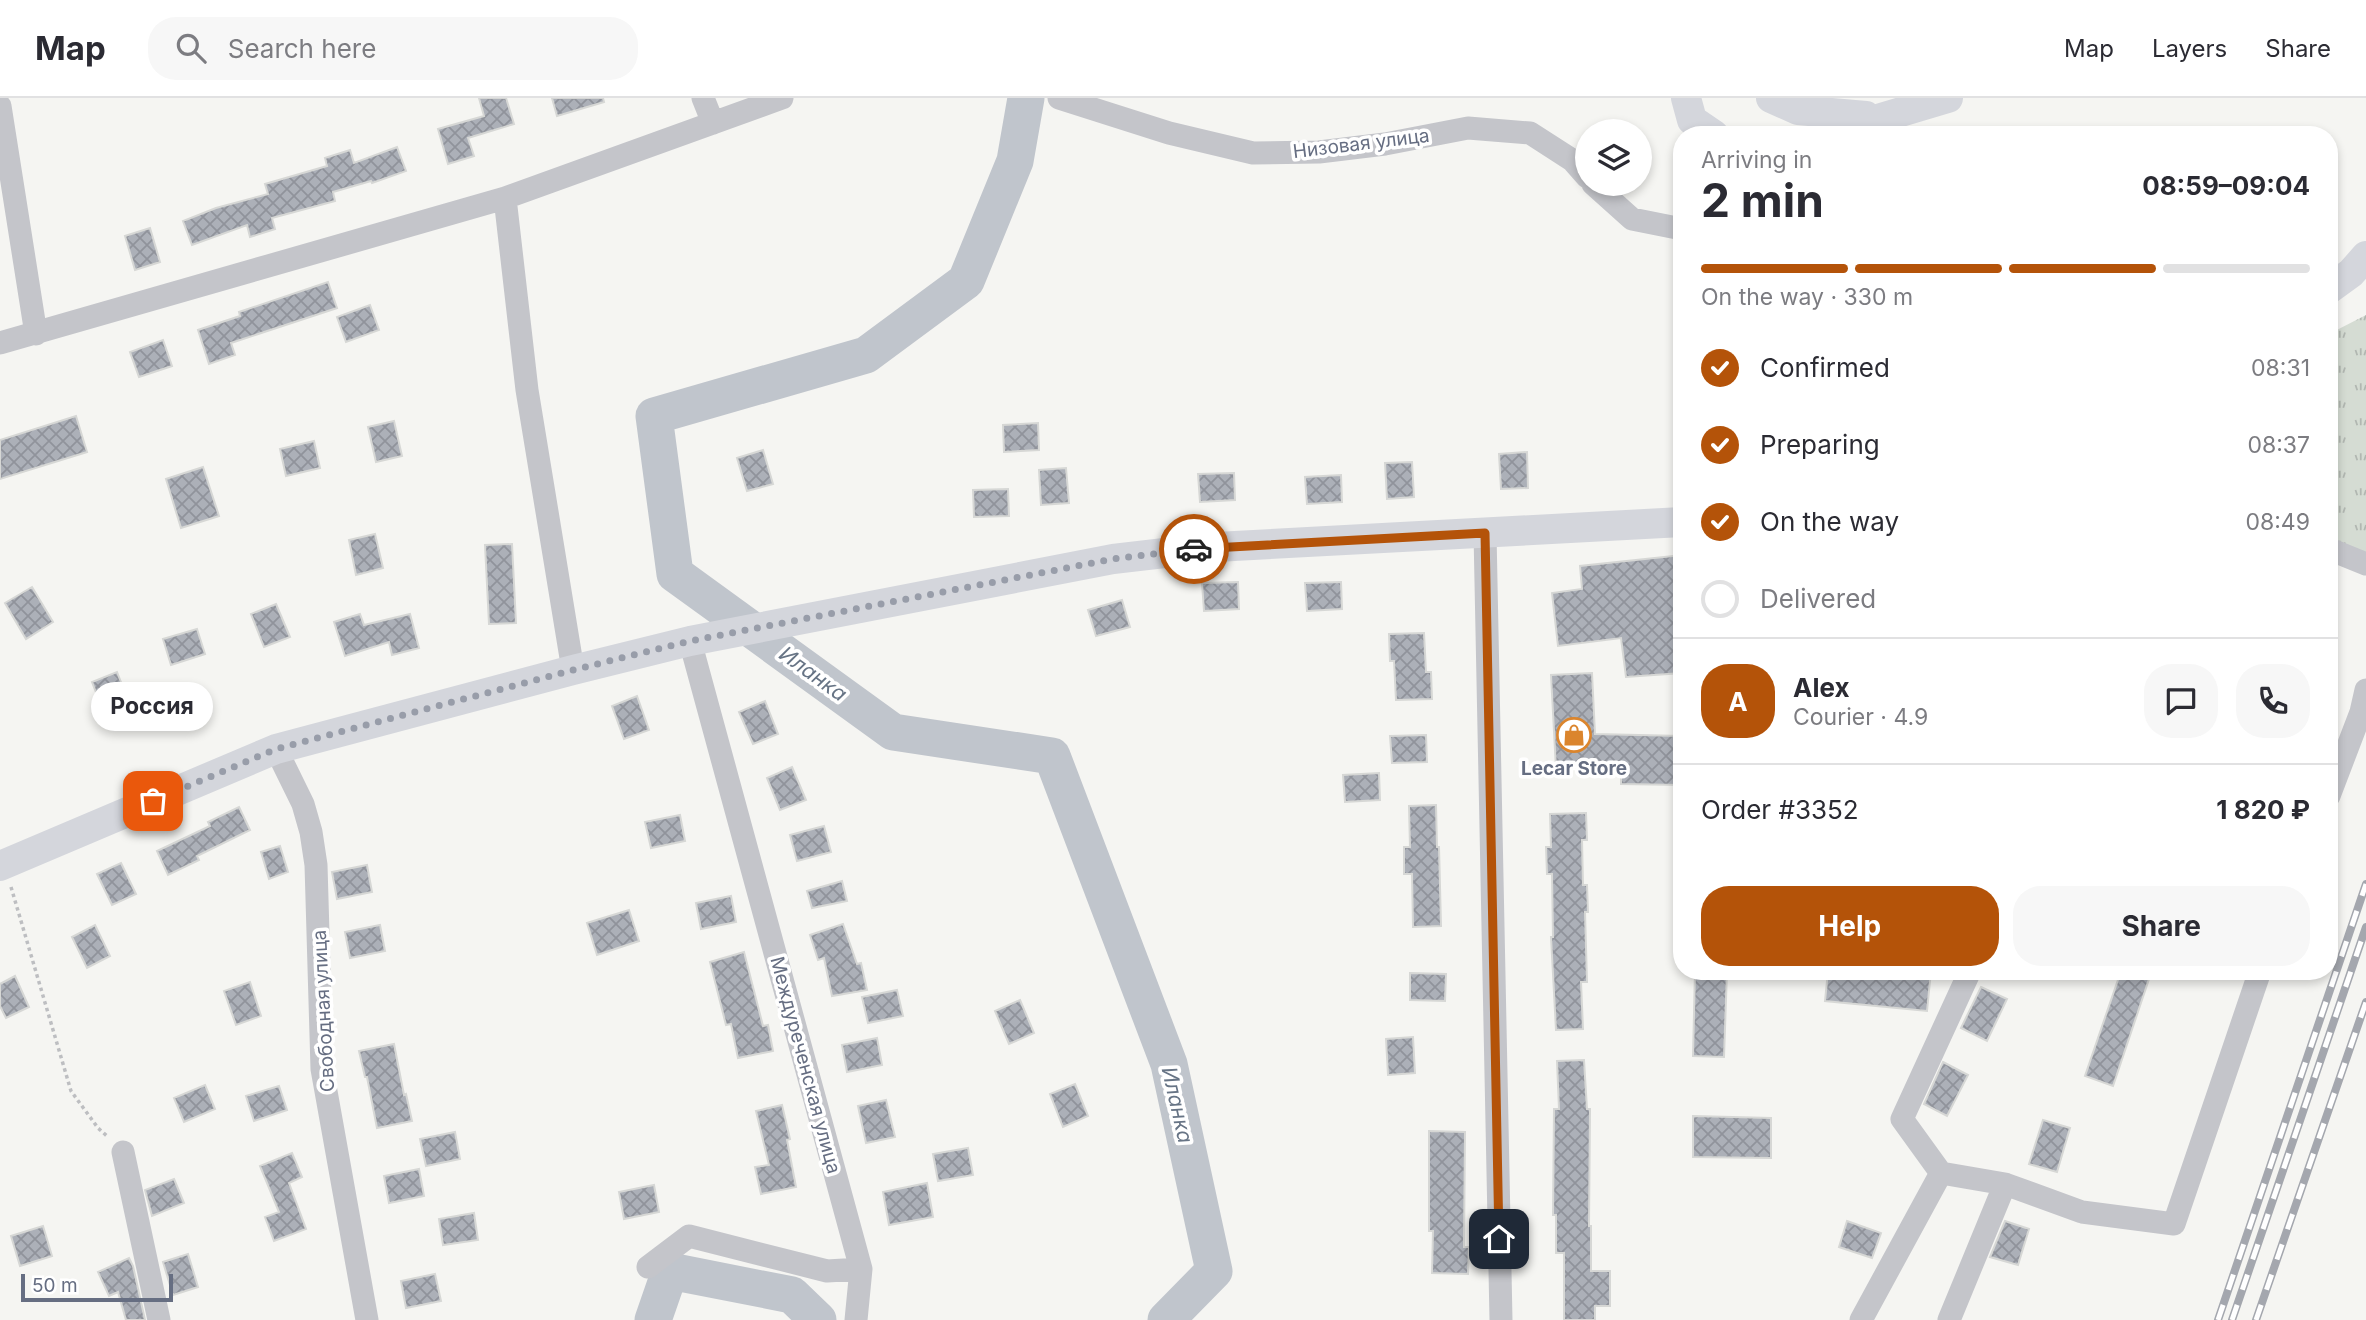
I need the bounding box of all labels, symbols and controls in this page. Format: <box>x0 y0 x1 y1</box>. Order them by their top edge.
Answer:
search box <box>148 17 638 80</box>
text: Map <box>35 28 106 68</box>
icon: search <box>172 29 210 67</box>
text: Search here <box>228 33 376 64</box>
text: Map <box>2064 34 2114 63</box>
text: Layers <box>2152 34 2227 63</box>
text: Share <box>2265 34 2331 63</box>
map controls <box>1575 119 1652 196</box>
button: layers <box>1575 119 1652 196</box>
street label: Низовая улица <box>1291 124 1431 163</box>
text: Arriving in <box>1701 146 1812 174</box>
text: 08:59–09:04 <box>2142 170 2310 201</box>
text: 2 min <box>1701 172 1824 228</box>
text: On the way · 330 m <box>1701 283 1913 311</box>
icon: check <box>1701 349 1739 387</box>
text: Confirmed <box>1760 352 1890 383</box>
text: 08:31 <box>2251 354 2310 382</box>
icon: check <box>1701 426 1739 464</box>
text: Preparing <box>1760 429 1880 460</box>
text: 08:37 <box>2247 431 2310 459</box>
icon: check <box>1701 503 1739 541</box>
text: On the way <box>1760 506 1899 537</box>
text: 08:49 <box>2246 508 2310 536</box>
courier <box>1159 514 1229 584</box>
icon: car <box>1175 530 1213 568</box>
text: Delivered <box>1760 583 1876 614</box>
water label: Иланка <box>775 641 852 707</box>
button: chat <box>2144 664 2218 738</box>
button: phone <box>2236 664 2310 738</box>
text: Alex <box>1793 672 1850 703</box>
callout: Россия <box>92 682 214 731</box>
text: A <box>1728 686 1748 717</box>
text: Россия <box>110 692 194 720</box>
text: Courier · 4.9 <box>1793 703 1928 731</box>
shop icon: Lecar Store <box>1555 716 1593 754</box>
place label: Lecar Store <box>1521 757 1627 780</box>
pin <box>123 771 183 831</box>
icon: bag <box>134 782 172 820</box>
text: Order #3352 <box>1701 794 1859 825</box>
text: 1 820 ₽ <box>2216 794 2310 825</box>
button: Help <box>1701 886 1999 966</box>
button: Share <box>2013 886 2310 966</box>
street label: Свободная улица <box>308 929 339 1093</box>
street label: Междуреченская улица <box>765 954 846 1176</box>
water label: Иланка <box>1157 1064 1198 1146</box>
pin <box>1469 1209 1529 1269</box>
icon: home <box>1480 1220 1518 1258</box>
scale bar <box>21 1271 173 1303</box>
text: 50 m <box>32 1274 78 1297</box>

